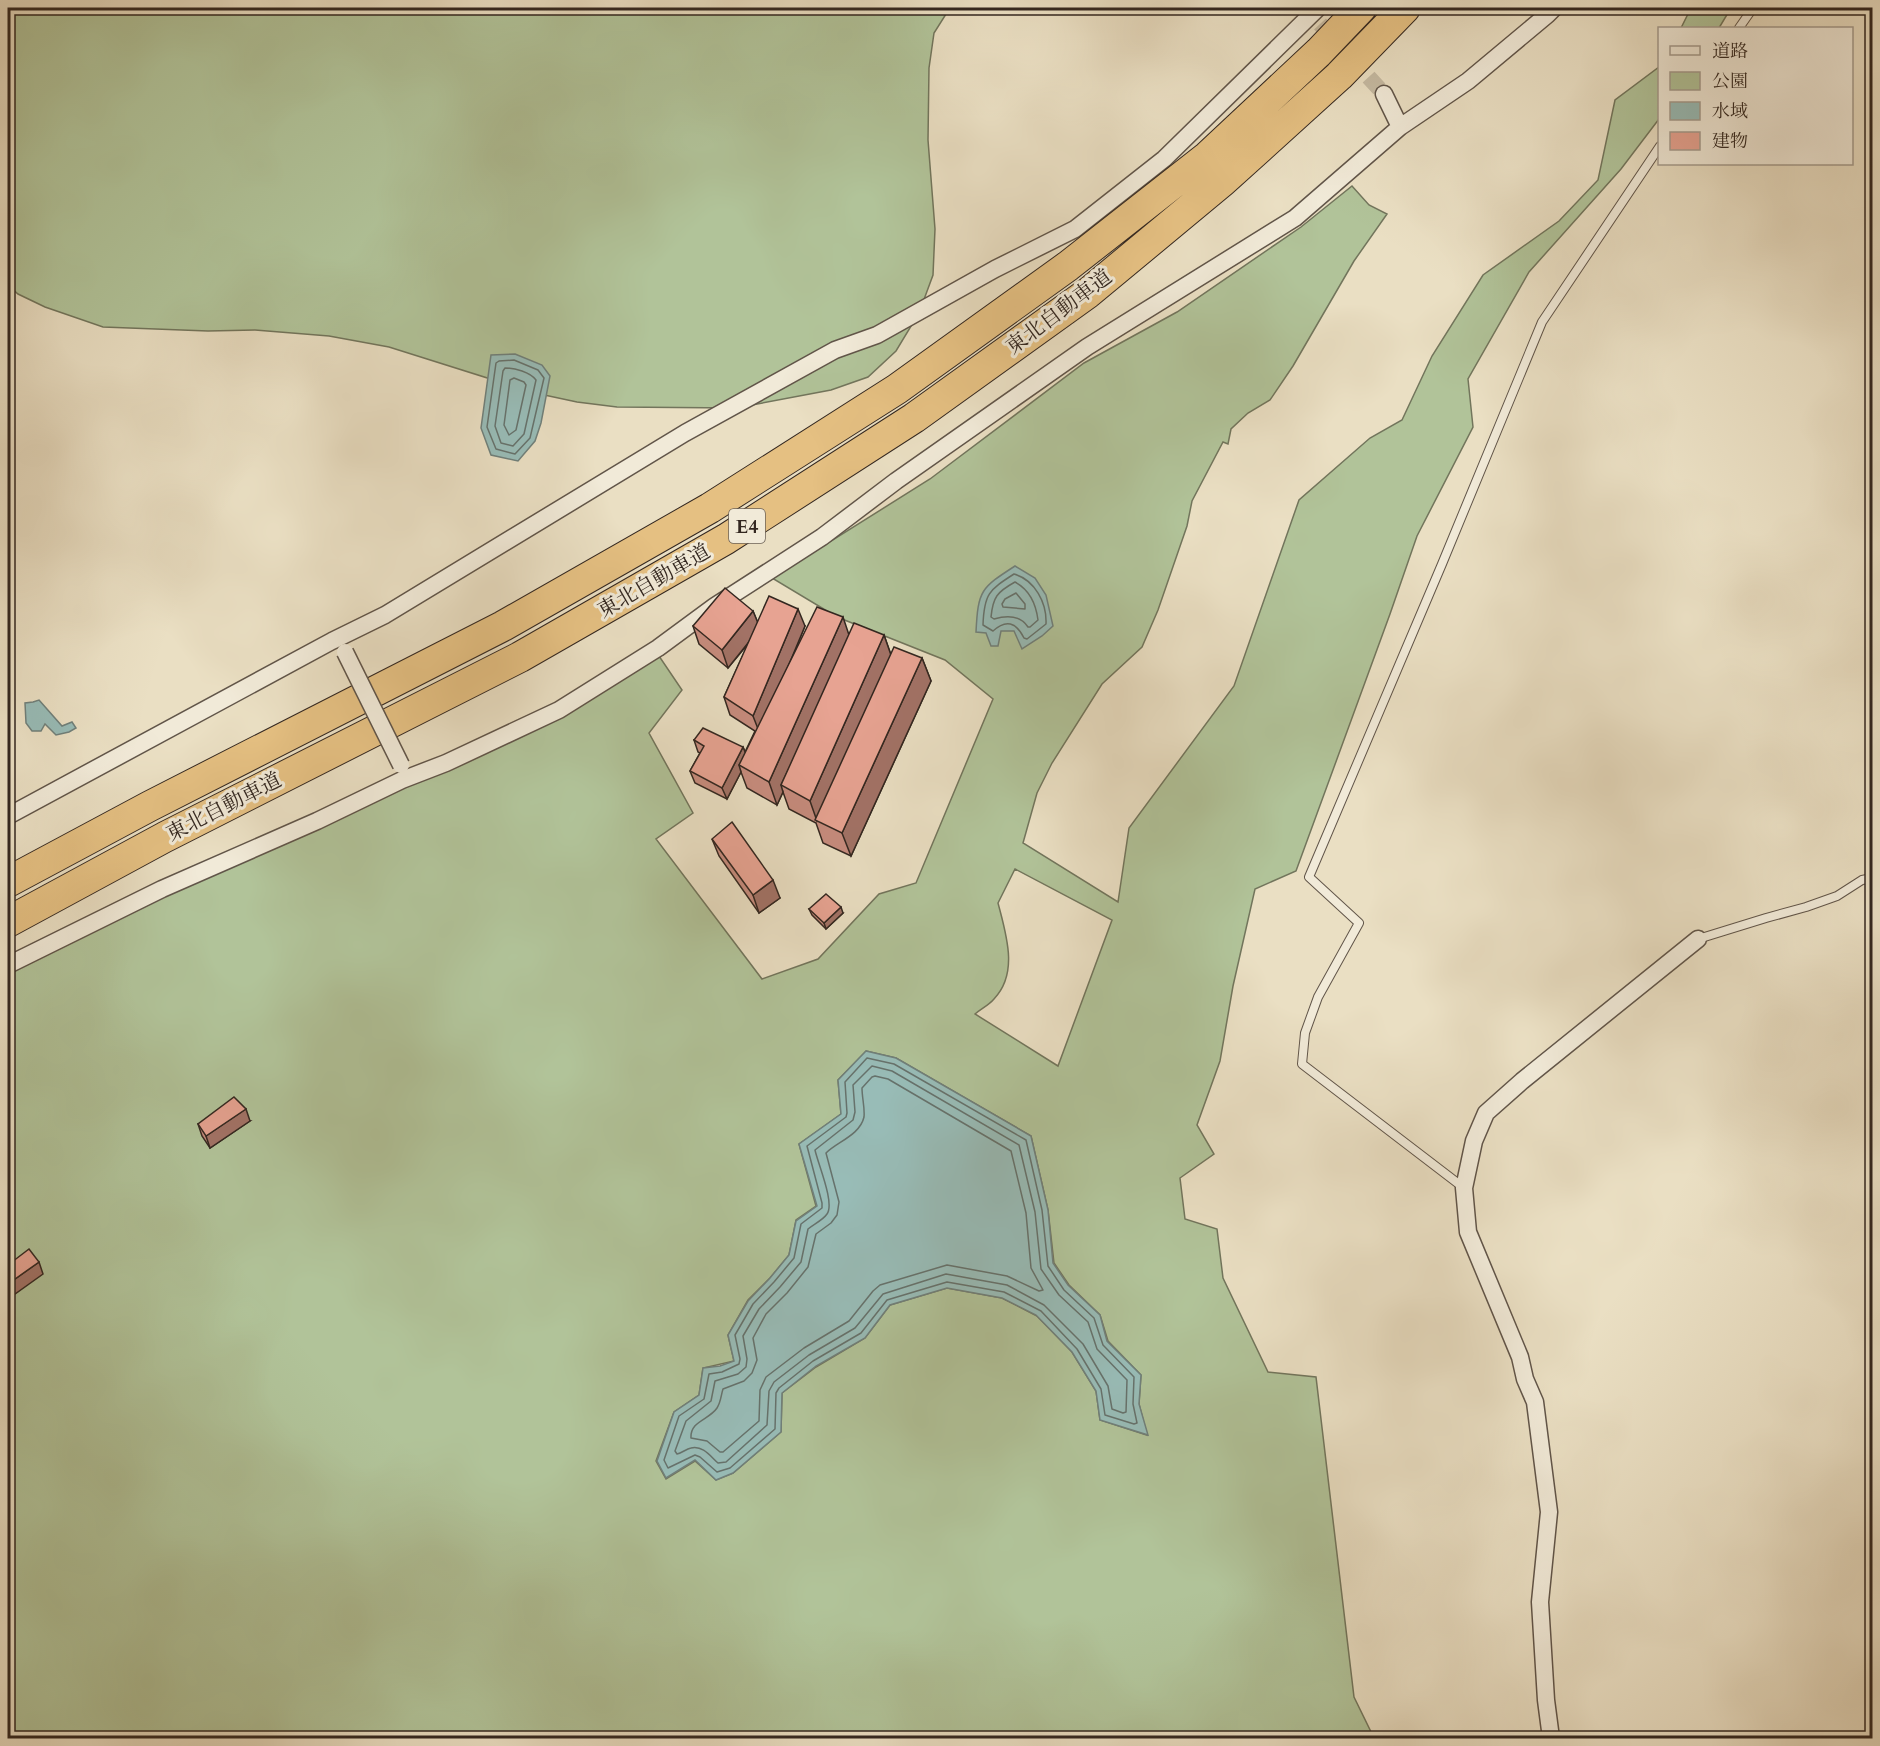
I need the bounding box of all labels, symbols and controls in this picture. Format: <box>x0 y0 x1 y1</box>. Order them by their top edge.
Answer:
legend <box>1658 27 1853 165</box>
text: 道路 <box>1712 39 1748 64</box>
text: 公園 <box>1712 69 1748 94</box>
text: 水域 <box>1712 99 1748 124</box>
text: 建物 <box>1712 129 1748 154</box>
street label: 東北自動車道 <box>1000 263 1118 361</box>
road number: E4 <box>729 509 765 543</box>
street label: 東北自動車道 <box>592 537 716 625</box>
street label: 東北自動車道 <box>161 765 287 849</box>

